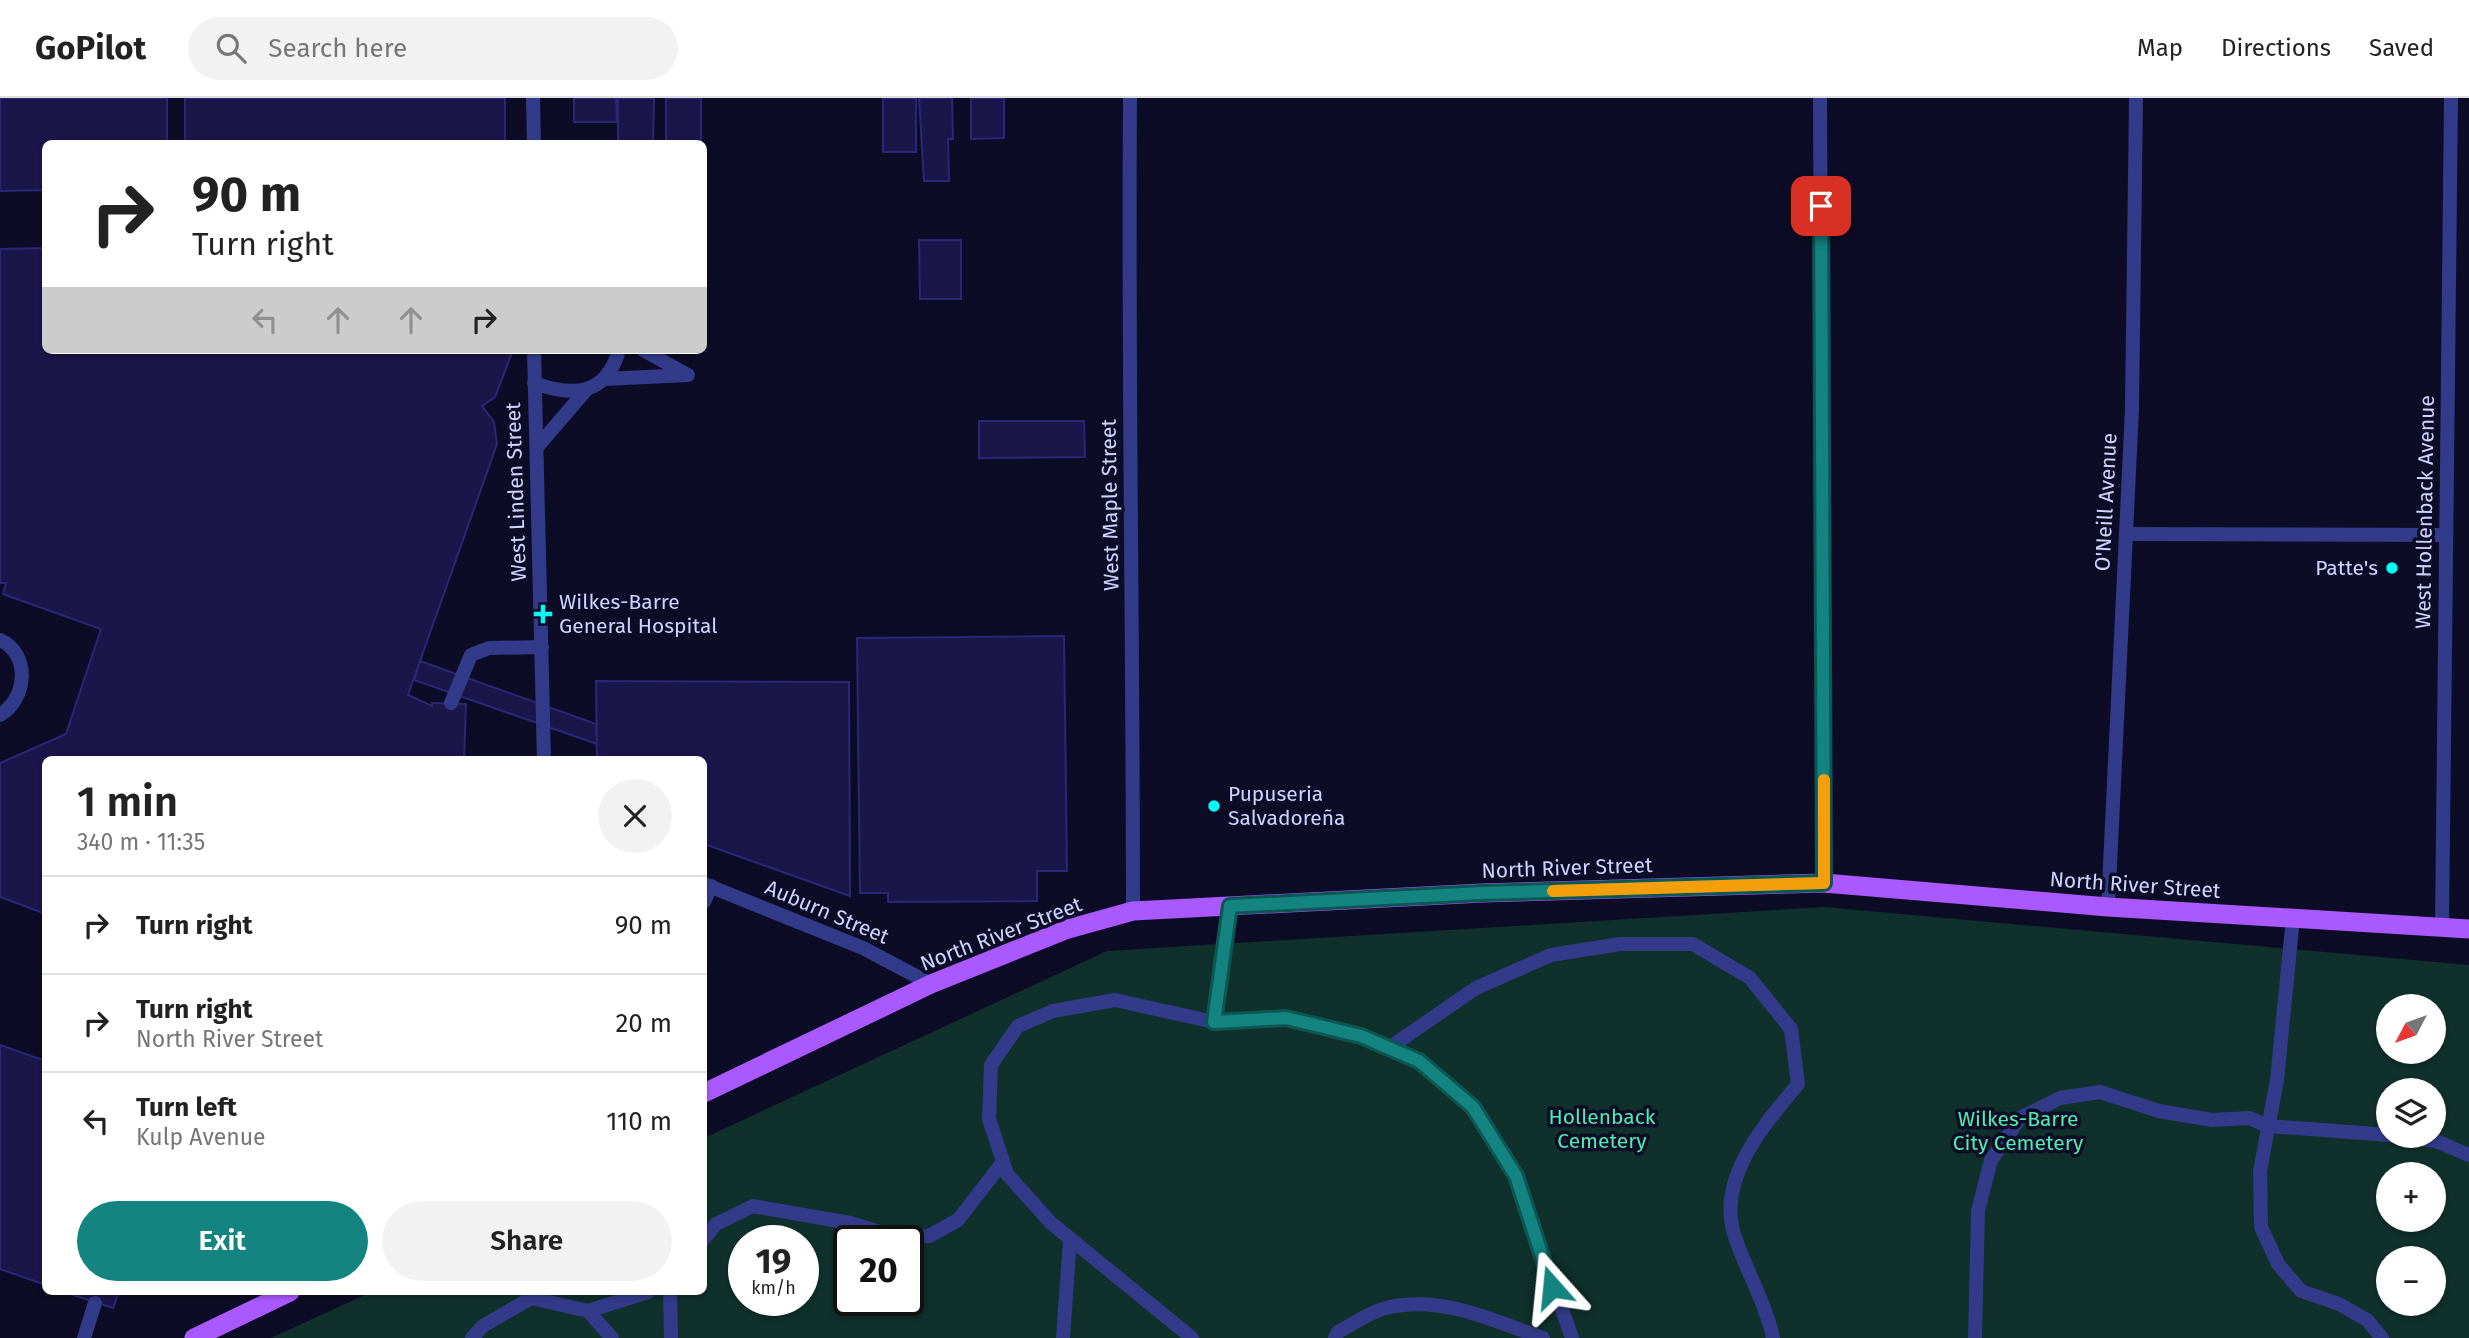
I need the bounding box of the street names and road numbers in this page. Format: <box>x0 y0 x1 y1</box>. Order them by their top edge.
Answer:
street label: West Hollenback Avenue <box>2410 395 2440 629</box>
street label: West Linden Street <box>500 402 532 582</box>
street label: West Maple Street <box>1095 418 1124 591</box>
street label: O'Neill Avenue <box>2089 432 2123 572</box>
street label: North River Street <box>1481 852 1653 884</box>
street label: North River Street <box>2049 866 2222 904</box>
street label: Auburn Street <box>761 874 893 950</box>
street label: North River Street <box>916 891 1086 977</box>

